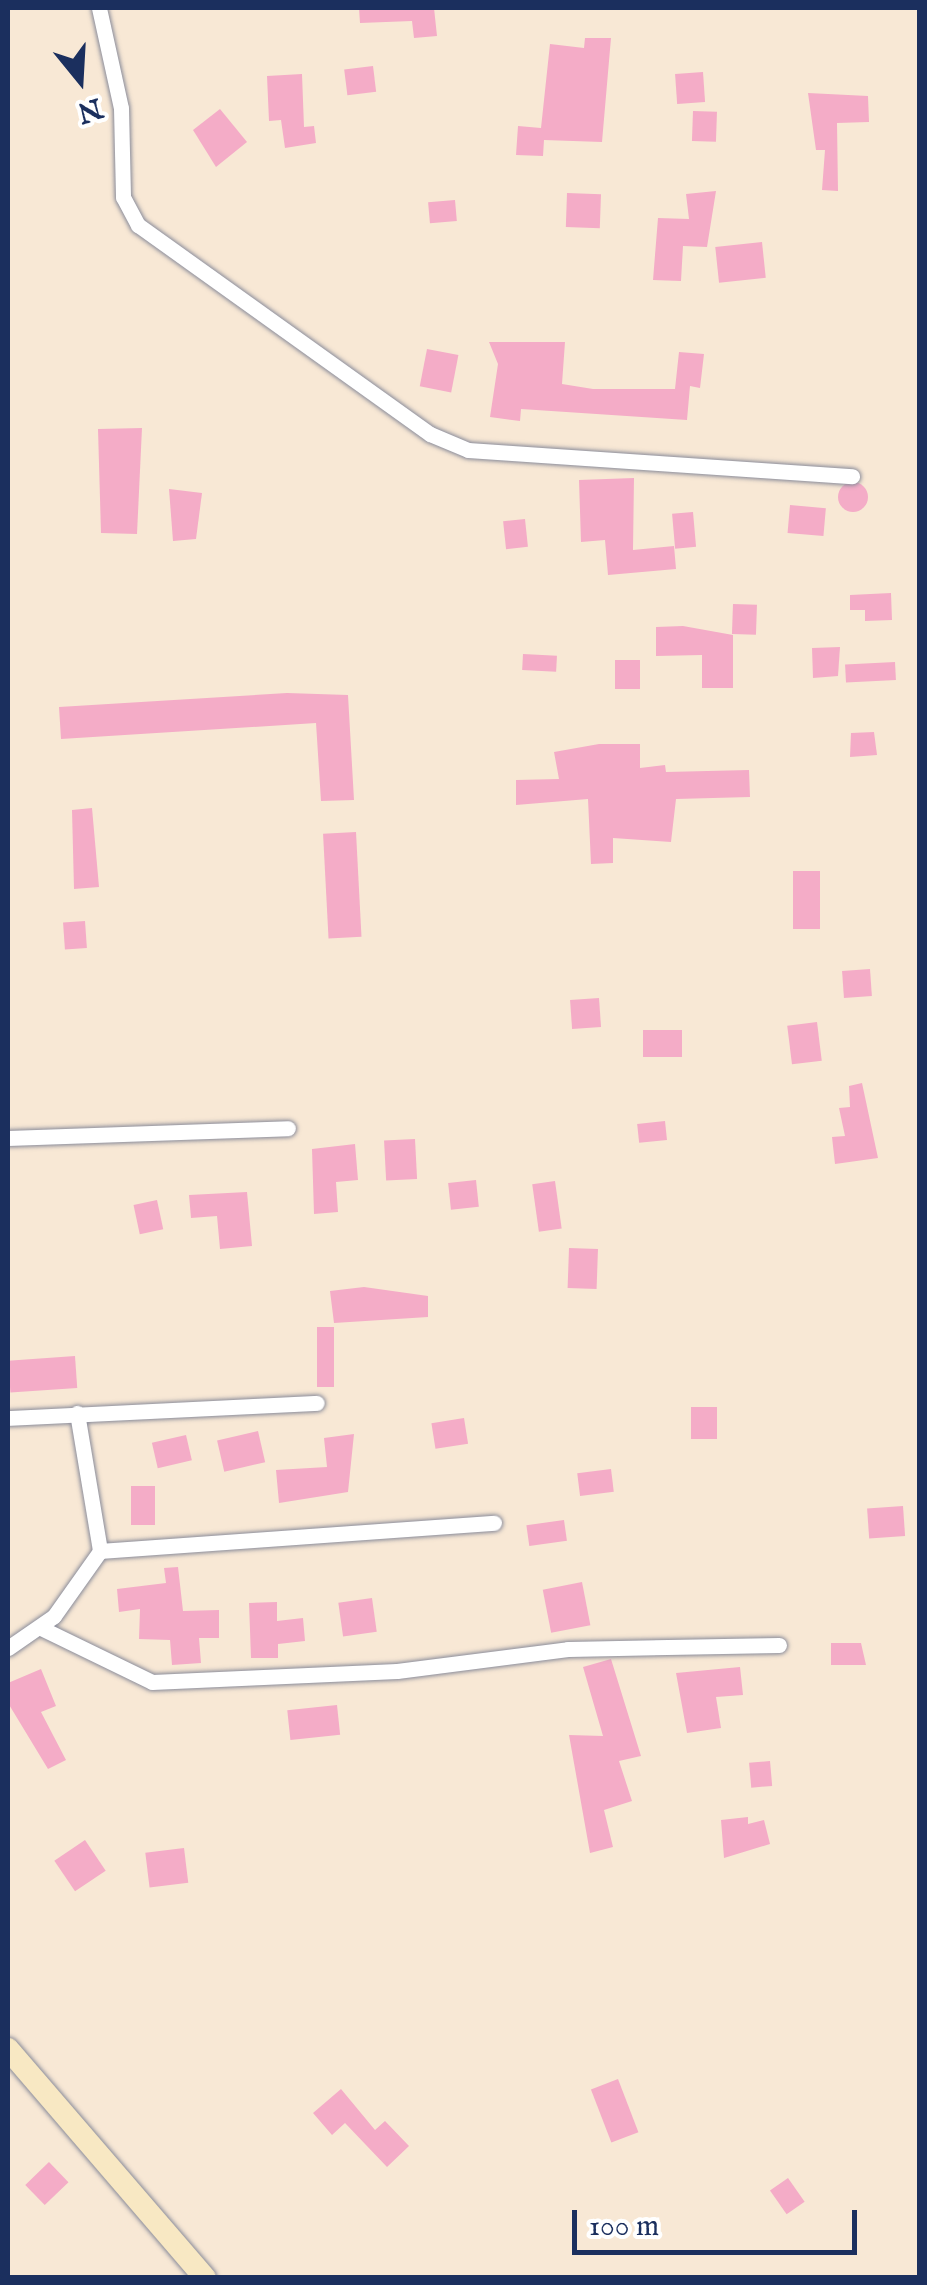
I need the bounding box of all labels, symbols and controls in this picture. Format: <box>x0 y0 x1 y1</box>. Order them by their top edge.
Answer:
north arrow <box>30 30 130 130</box>
text: N <box>73 89 106 129</box>
scale bar <box>577 2190 862 2252</box>
text: 100 m <box>589 2208 659 2246</box>

